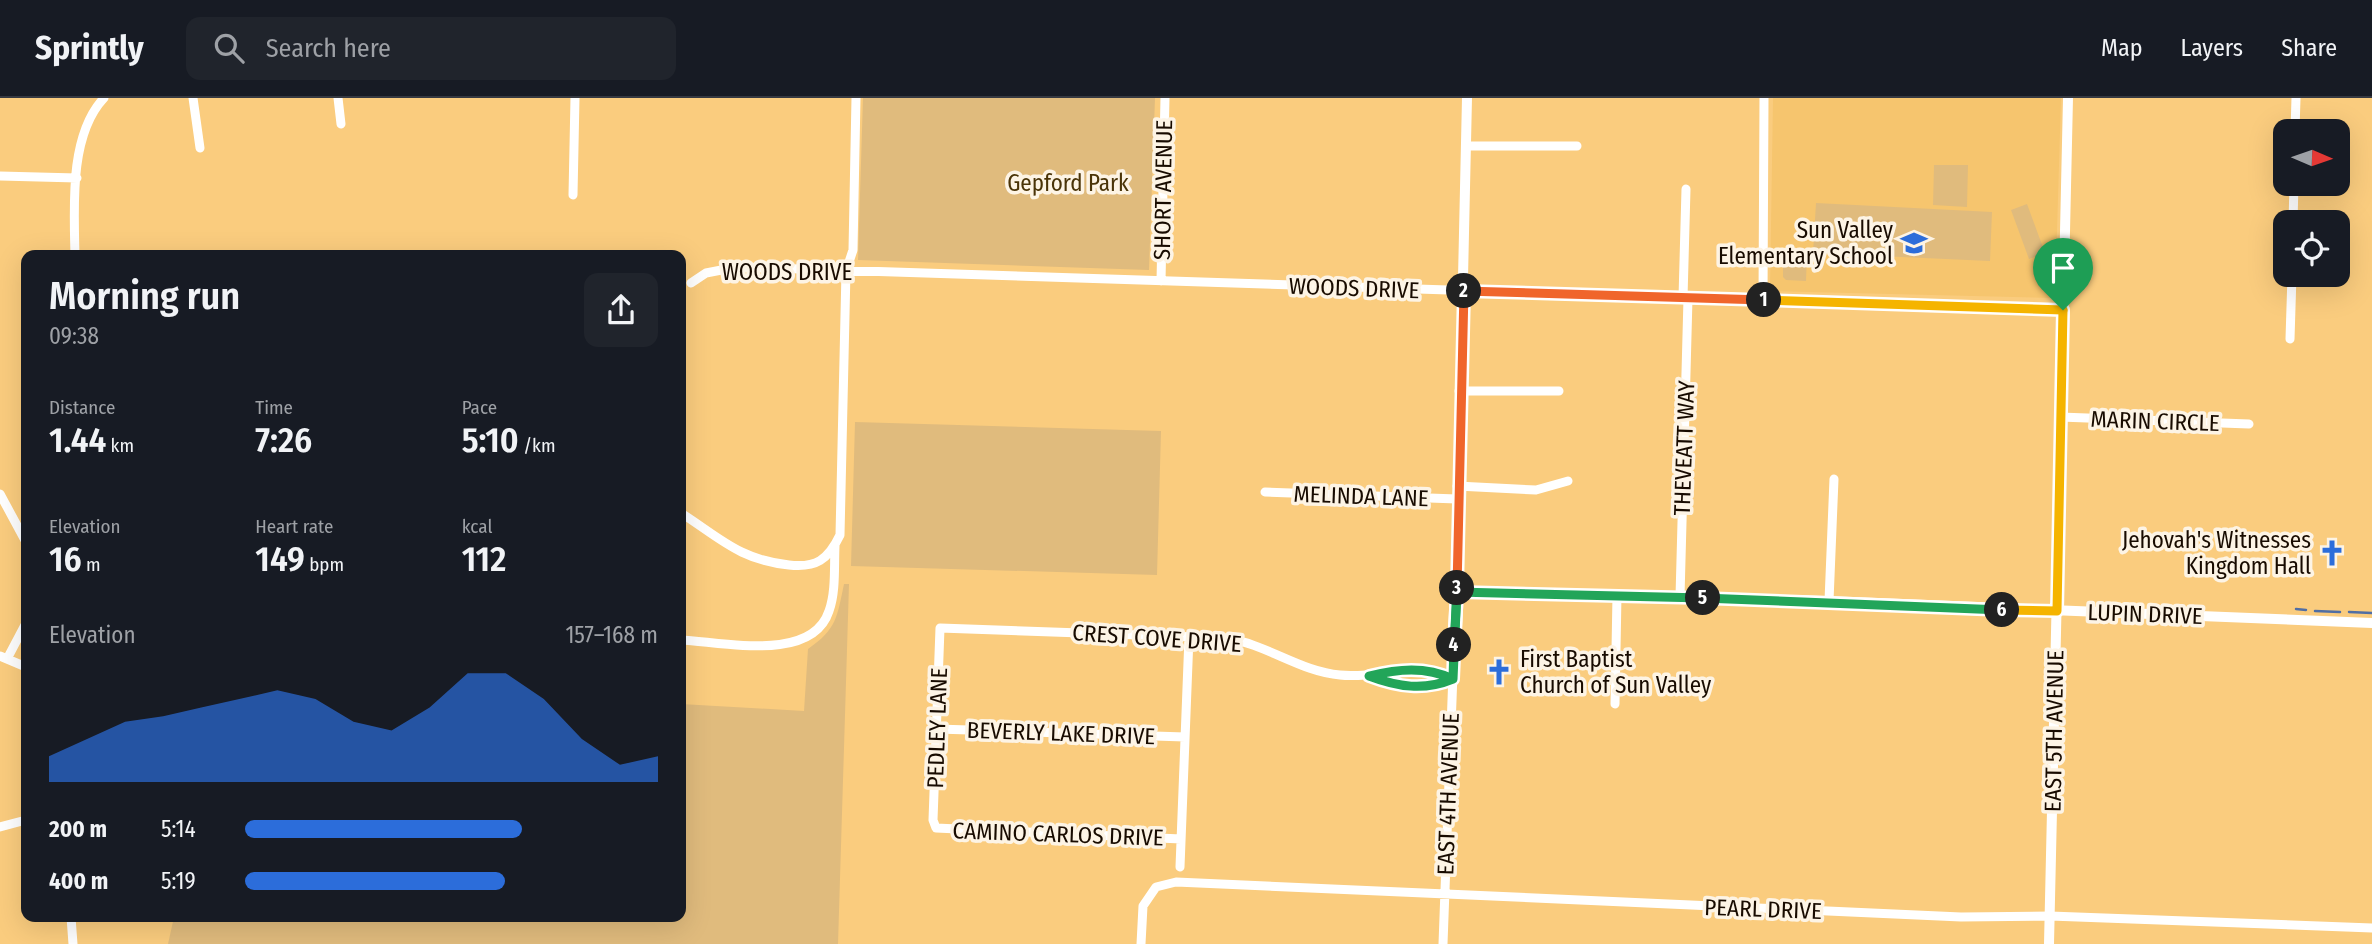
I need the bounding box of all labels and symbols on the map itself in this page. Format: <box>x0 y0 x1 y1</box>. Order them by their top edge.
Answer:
north arrow <box>2273 119 2350 196</box>
street label: SHORT AVENUE <box>1148 120 1178 260</box>
park label: Gepford Park <box>1007 169 1129 197</box>
place label: Sun Valley Elementary School <box>1718 216 1894 270</box>
school or university icon: Sun Valley Elementary School <box>1899 228 1929 258</box>
pin <box>2033 238 2093 310</box>
street label: WOODS DRIVE <box>722 258 852 286</box>
street label: WOODS DRIVE <box>1288 272 1420 304</box>
pin: 2 <box>1446 274 1482 308</box>
pin: 1 <box>1746 282 1782 318</box>
street label: THEVEATT WAY <box>1668 379 1700 516</box>
street label: MARIN CIRCLE <box>2090 405 2220 437</box>
street label: MELINDA LANE <box>1293 480 1429 512</box>
place label: Jehovah's Witnesses Kingdom Hall <box>2122 526 2311 580</box>
church icon: Jehovah's Witnesses Kingdom Hall <box>2317 538 2347 568</box>
pin: 3 <box>1440 570 1474 606</box>
pin: 5 <box>1686 580 1720 616</box>
pin: 6 <box>1984 592 2020 628</box>
street label: LUPIN DRIVE <box>2087 598 2203 630</box>
street label: CREST COVE DRIVE <box>1071 618 1243 658</box>
pin: 4 <box>1436 628 1472 662</box>
place label: First Baptist Church of Sun Valley <box>1520 645 1712 699</box>
street label: EAST 5TH AVENUE <box>2039 650 2069 812</box>
church icon: First Baptist Church of Sun Valley <box>1484 657 1514 687</box>
street label: PEDLEY LANE <box>921 667 953 789</box>
street label: EAST 4TH AVENUE <box>1431 712 1465 876</box>
street label: BEVERLY LAKE DRIVE <box>966 716 1156 750</box>
street label: CAMINO CARLOS DRIVE <box>952 816 1164 852</box>
street label: PEARL DRIVE <box>1704 893 1822 925</box>

